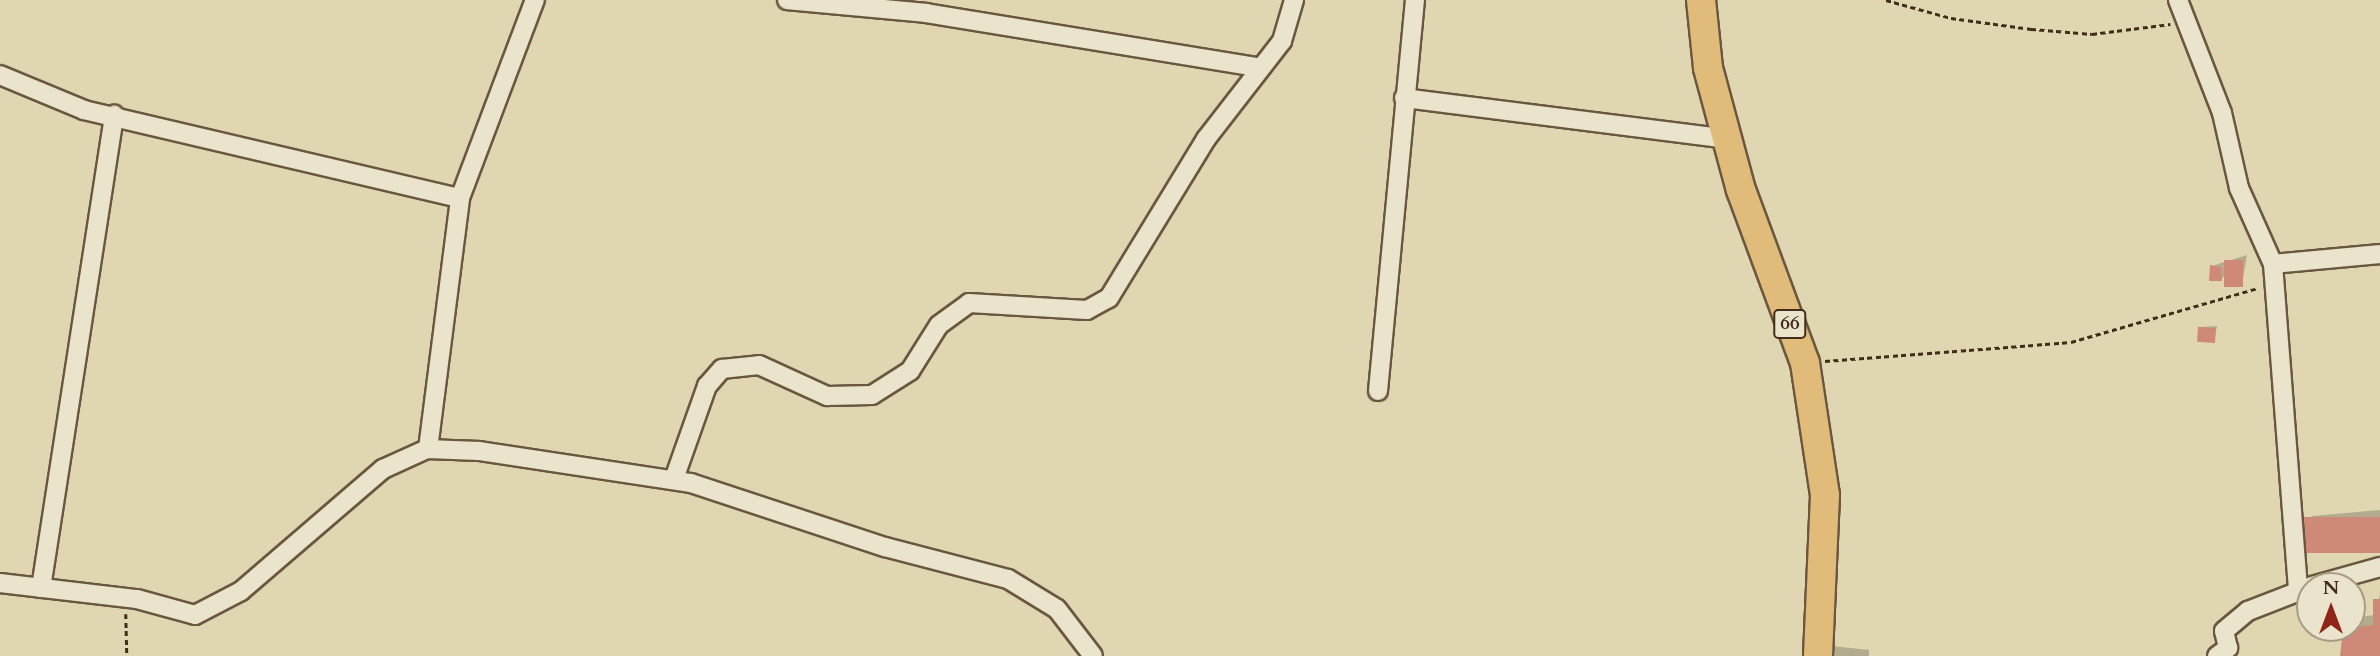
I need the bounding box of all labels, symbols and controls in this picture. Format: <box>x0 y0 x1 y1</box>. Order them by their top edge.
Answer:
road number: 66 <box>1772 308 1808 340</box>
north arrow <box>2296 572 2366 642</box>
text: N <box>2323 575 2339 601</box>

